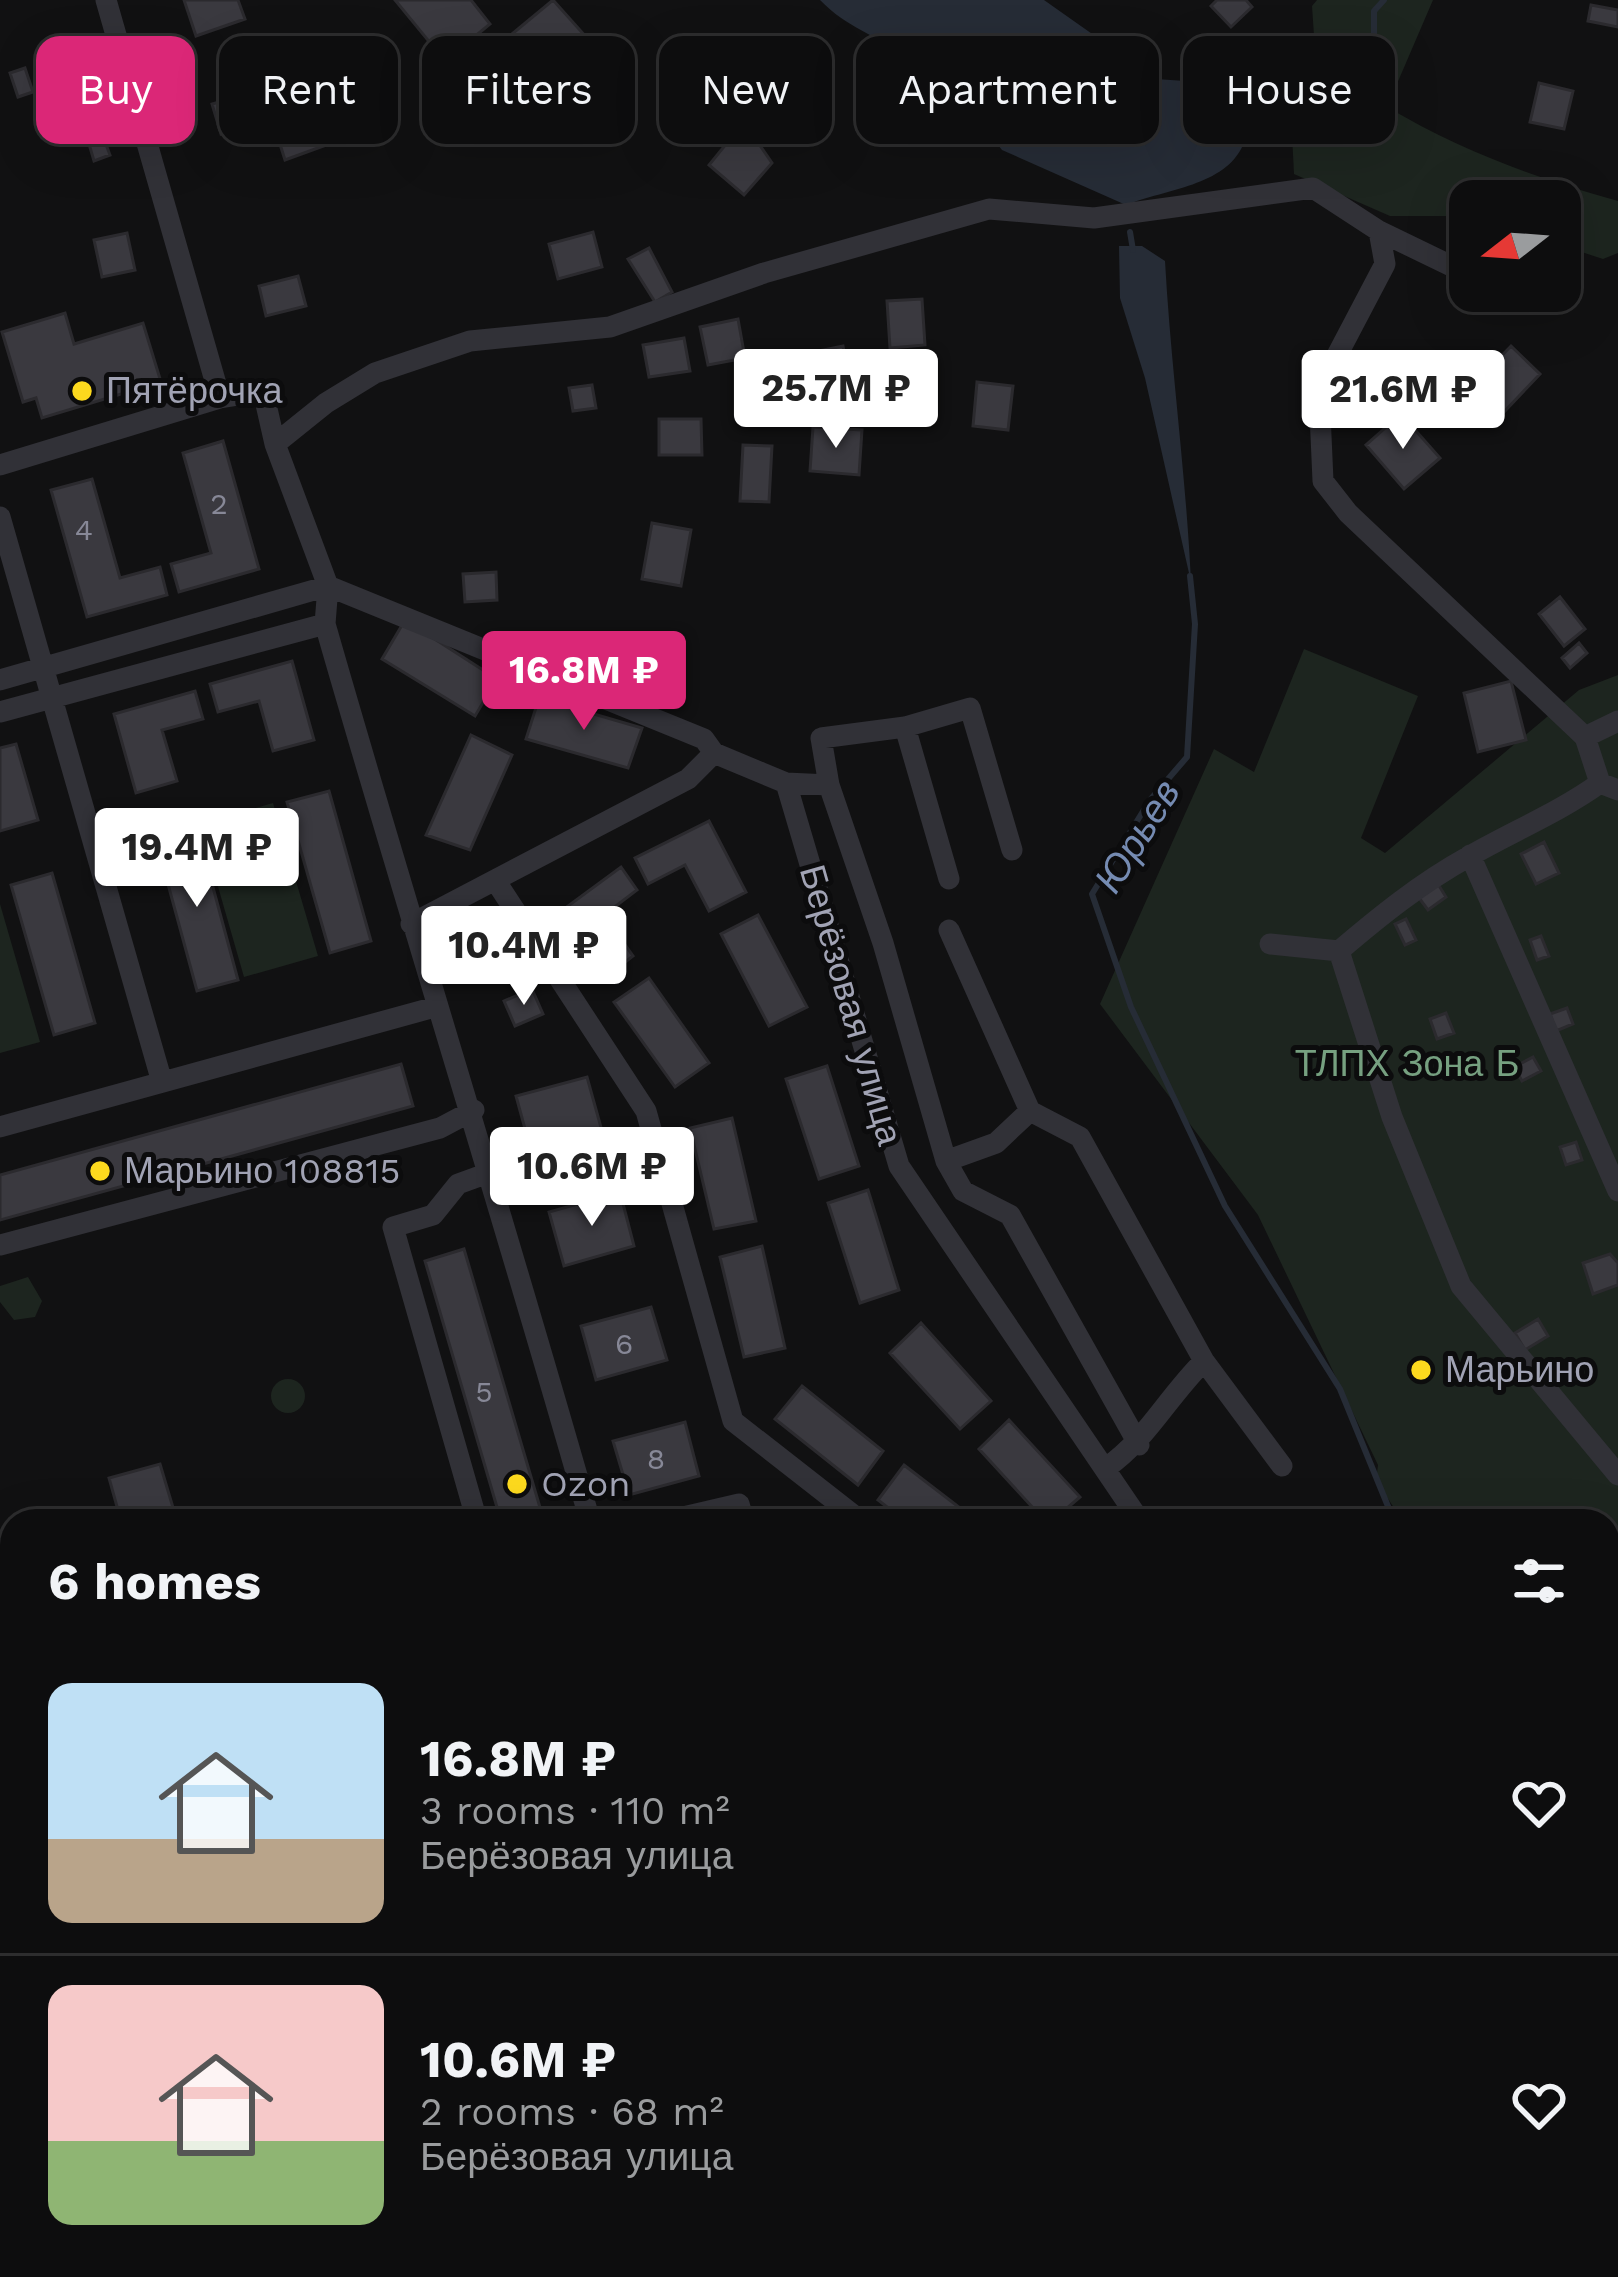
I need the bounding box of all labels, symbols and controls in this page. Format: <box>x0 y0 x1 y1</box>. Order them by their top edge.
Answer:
chip: Buy <box>36 36 195 144</box>
chip: Rent <box>219 36 398 144</box>
chip: Filters <box>422 36 635 144</box>
chip: New <box>659 36 832 144</box>
chip: Apartment <box>856 36 1159 144</box>
chip: House <box>1183 36 1395 144</box>
north arrow <box>1449 180 1581 312</box>
map controls <box>1449 180 1581 312</box>
pin: 25.7M ₽ <box>725 349 947 451</box>
pin: 21.6M ₽ <box>1292 350 1514 452</box>
text: 25.7M ₽ <box>761 365 911 410</box>
text: 21.6M ₽ <box>1329 366 1477 411</box>
place label: Пятёрочка <box>106 370 283 412</box>
marker: Пятёрочка <box>69 378 95 404</box>
house number: 2 <box>210 486 228 521</box>
house number: 4 <box>75 512 93 547</box>
pin: 16.8M ₽ <box>473 631 695 733</box>
text: 16.8M ₽ <box>509 647 659 692</box>
water label: Юрьев <box>1085 771 1189 901</box>
pin: 19.4M ₽ <box>86 808 308 910</box>
text: 19.4M ₽ <box>122 824 272 869</box>
street label: Берёзовая улица <box>791 860 911 1151</box>
pin: 10.4M ₽ <box>413 906 635 1008</box>
text: 10.4M ₽ <box>448 922 600 967</box>
park label: ТЛПХ Зона Б <box>1295 1043 1519 1085</box>
pin: 10.6M ₽ <box>481 1127 703 1229</box>
text: 10.6M ₽ <box>517 1143 667 1188</box>
place label: Марьино 108815 <box>124 1150 401 1192</box>
marker: Марьино 108815 <box>87 1158 113 1184</box>
house number: 6 <box>615 1326 633 1361</box>
place label: Марьино <box>1445 1349 1594 1391</box>
marker: Марьино <box>1408 1357 1434 1383</box>
house number: 5 <box>475 1374 493 1409</box>
house number: 8 <box>647 1441 665 1476</box>
place label: Ozon <box>541 1463 631 1505</box>
marker: Ozon <box>504 1471 530 1497</box>
icon: filters <box>1506 1548 1572 1614</box>
text: 6 homes <box>48 1552 261 1611</box>
text: 16.8M ₽ <box>420 1729 616 1788</box>
icon: home <box>144 1731 288 1875</box>
icon: heart <box>1506 1770 1572 1836</box>
text: 3 rooms · 110 m² <box>420 1788 730 1833</box>
text: Берёзовая улица <box>420 1833 733 1878</box>
text: 10.6M ₽ <box>420 2030 616 2089</box>
icon: home <box>144 2033 288 2177</box>
icon: heart <box>1506 2072 1572 2138</box>
text: 2 rooms · 68 m² <box>420 2089 724 2134</box>
text: Берёзовая улица <box>420 2134 733 2179</box>

